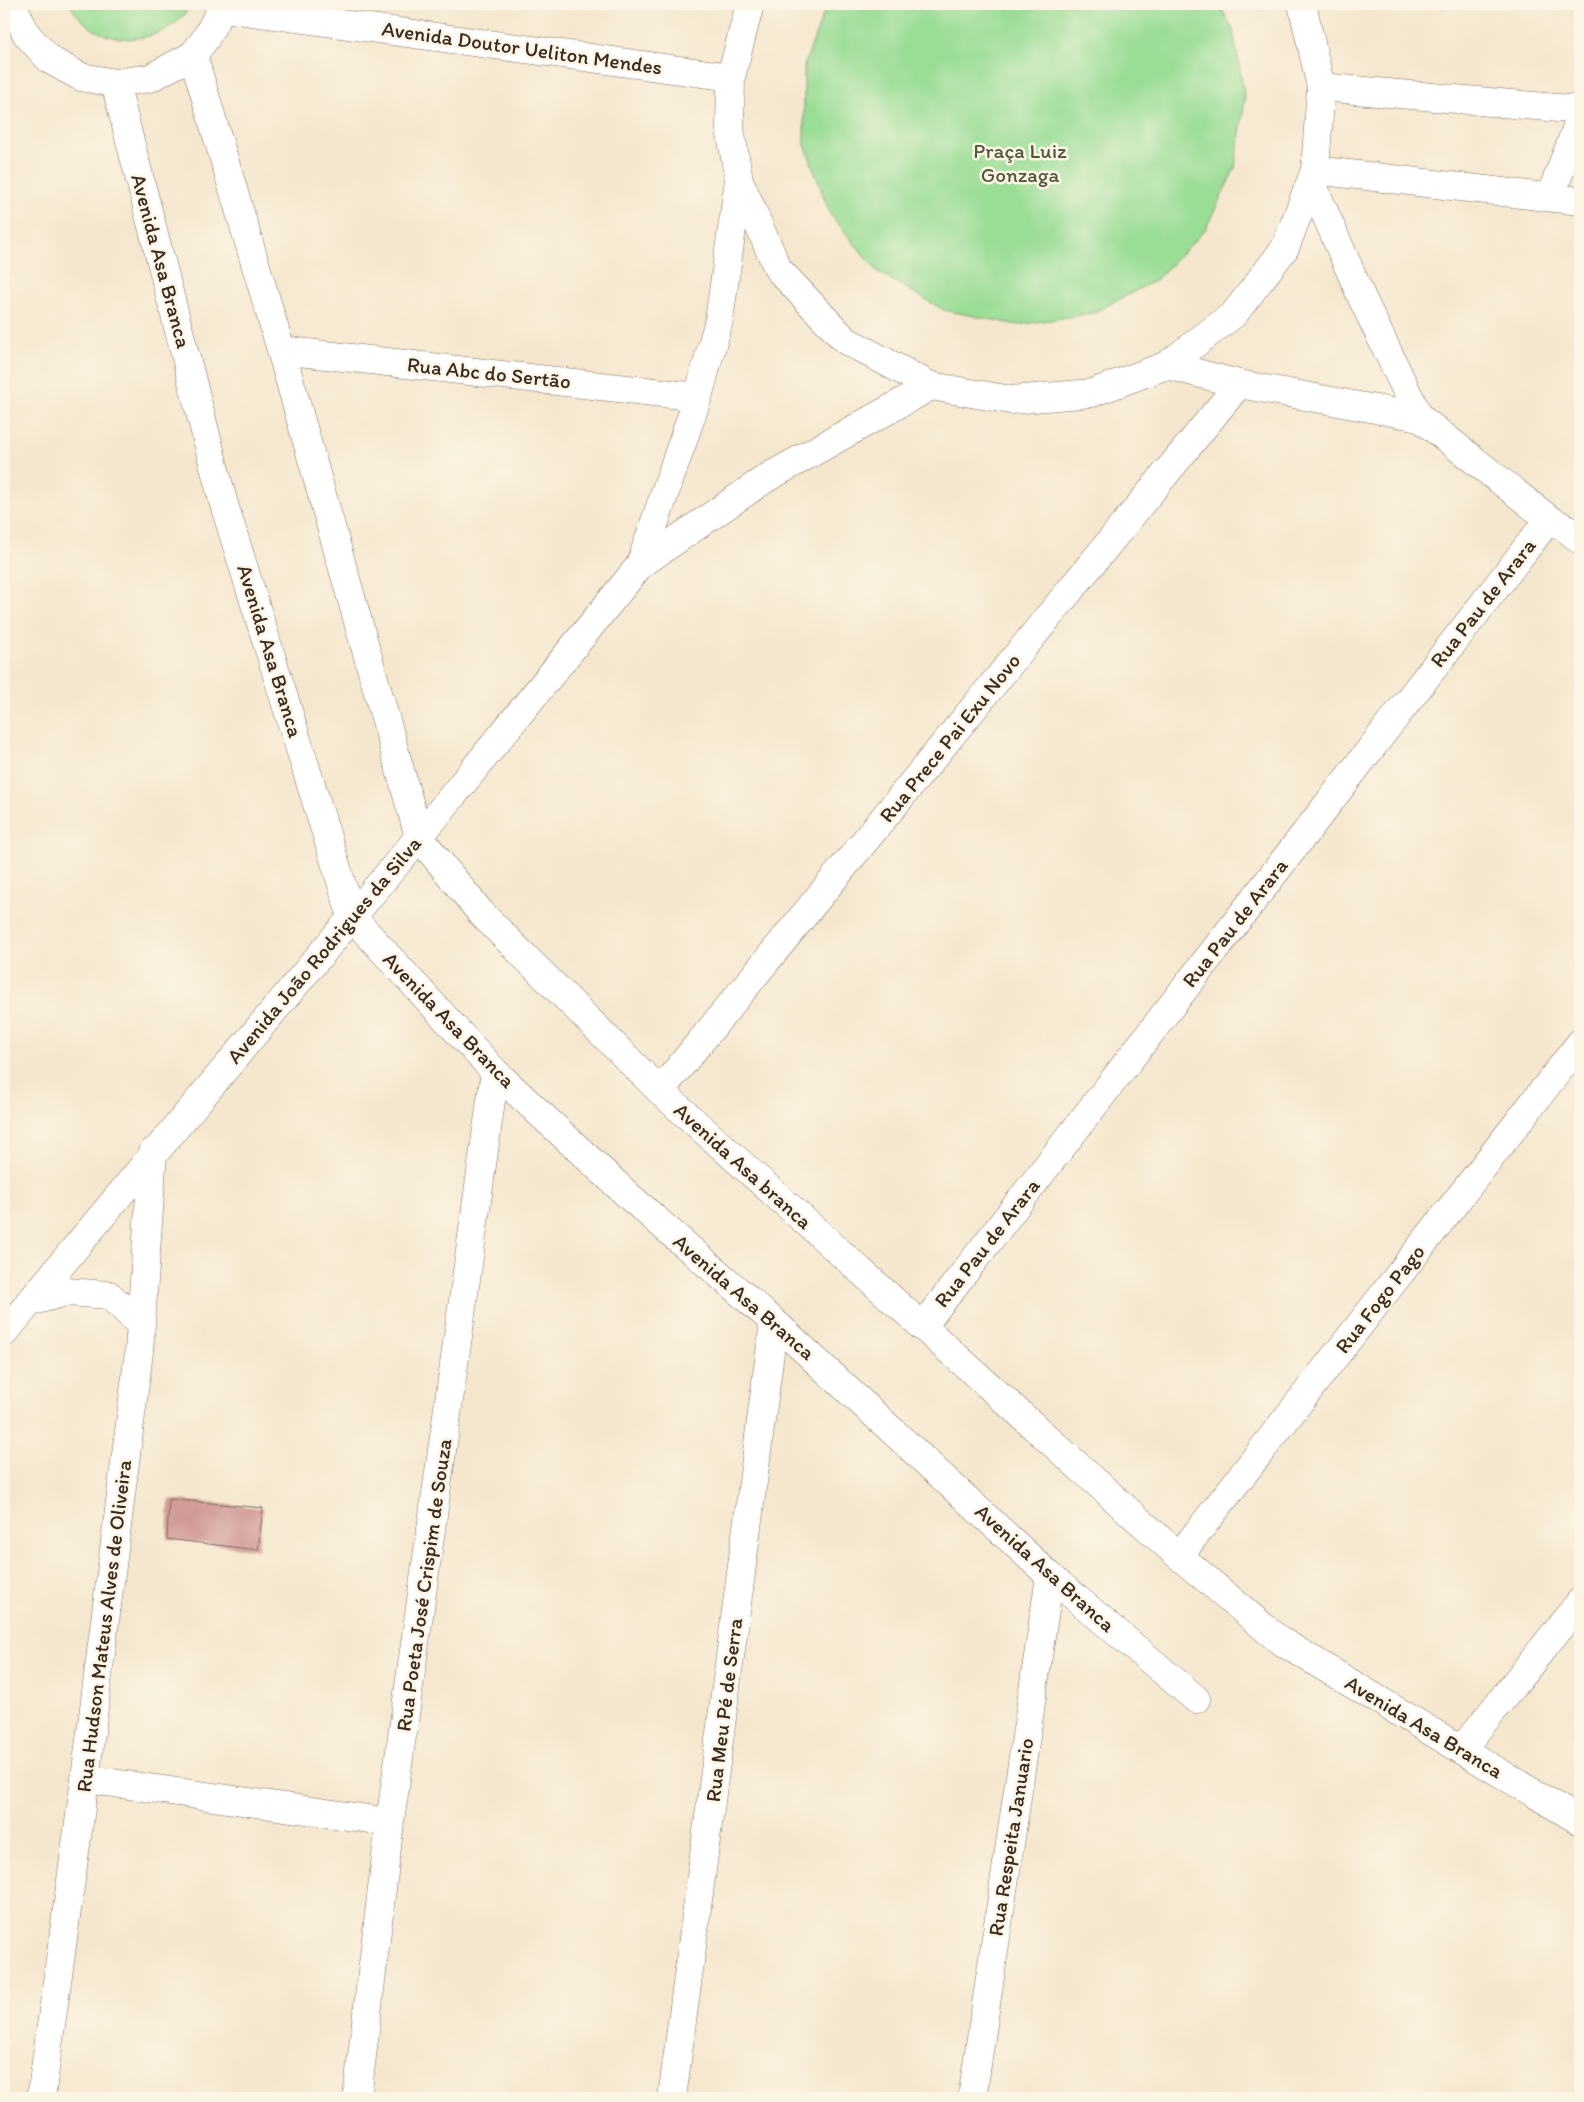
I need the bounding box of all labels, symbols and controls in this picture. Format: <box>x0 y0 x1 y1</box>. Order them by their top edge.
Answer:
street label: Avenida Doutor Ueliton Mendes <box>380 15 664 80</box>
park label: Praça Luiz Gonzaga <box>973 138 1067 187</box>
street label: Avenida Asa Branca <box>126 171 197 351</box>
street label: Rua Abc do Sertão <box>406 351 572 394</box>
street label: Rua Pau de Arara <box>1425 533 1541 672</box>
street label: Avenida Asa Branca <box>232 561 309 740</box>
street label: Rua Prece Pai Exu Novo <box>874 648 1025 827</box>
street label: Avenida João Rodrigues da Silva <box>221 831 426 1068</box>
street label: Rua Pau de Arara <box>1177 853 1293 992</box>
street label: Avenida Asa Branca <box>378 946 521 1093</box>
street label: Avenida Asa branca <box>669 1097 817 1234</box>
street label: Rua Pau de Arara <box>929 1173 1045 1312</box>
street label: Avenida Asa Branca <box>668 1228 820 1365</box>
street label: Rua Fogo Pago <box>1329 1239 1430 1358</box>
street label: Rua Poeta José Crispim de Souza <box>391 1437 456 1733</box>
street label: Rua Hudson Mateus Alves de Oliveira <box>71 1458 136 1794</box>
street label: Avenida Asa Branca <box>970 1498 1120 1637</box>
street label: Rua Meu Pé de Serra <box>700 1616 747 1803</box>
street label: Avenida Asa Branca <box>1341 1670 1508 1784</box>
street label: Rua Respeita Januario <box>983 1736 1038 1938</box>

